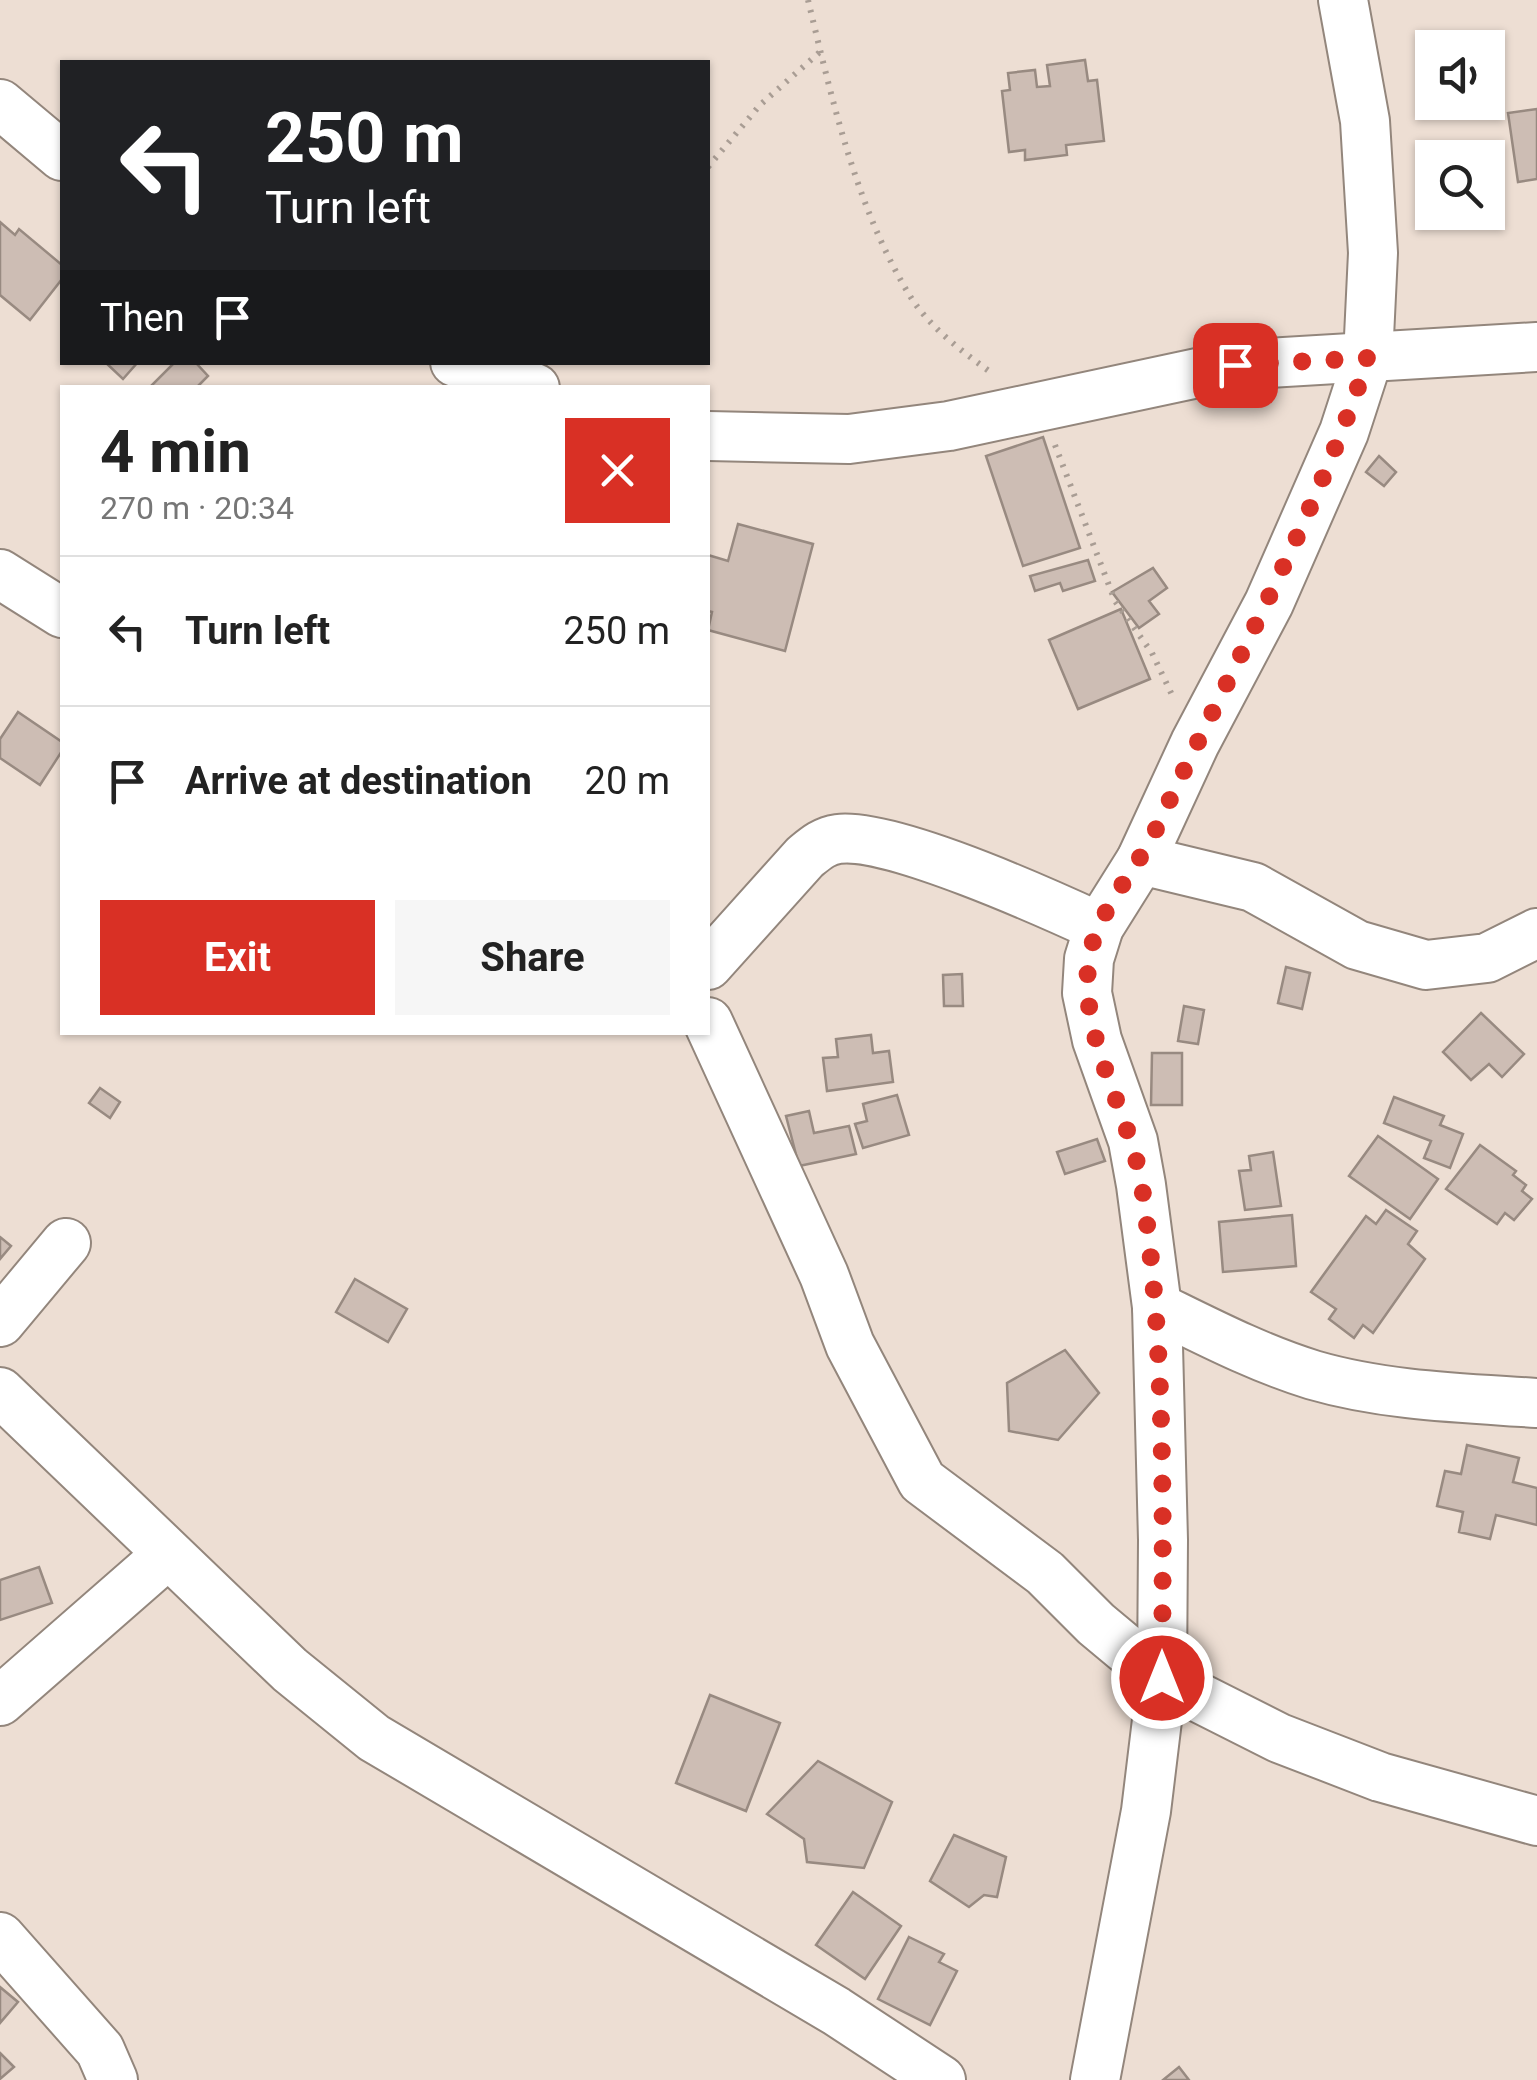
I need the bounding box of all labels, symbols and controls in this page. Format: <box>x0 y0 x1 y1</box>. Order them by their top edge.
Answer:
map controls <box>1415 30 1505 230</box>
button: sound <box>1415 30 1505 120</box>
text: 250 m <box>265 97 464 179</box>
icon: left <box>100 100 230 230</box>
button: search <box>1415 140 1505 230</box>
text: Turn left <box>265 181 431 234</box>
icon: arrive <box>205 290 260 345</box>
text: Then <box>100 296 185 340</box>
pin <box>1193 323 1278 408</box>
icon: arrive <box>1208 338 1263 393</box>
text: 4 min <box>100 416 251 487</box>
button: close <box>565 418 670 523</box>
text: 270 m · 20:34 <box>100 489 294 527</box>
icon: left <box>100 604 155 659</box>
text: Turn left <box>185 609 330 653</box>
text: 250 m <box>563 609 670 653</box>
icon: arrive <box>100 754 155 809</box>
text: Arrive at destination <box>185 759 532 803</box>
text: 20 m <box>585 759 670 803</box>
button: Exit <box>100 900 375 1015</box>
button: Share <box>395 900 670 1015</box>
position arrow <box>1110 1626 1214 1730</box>

